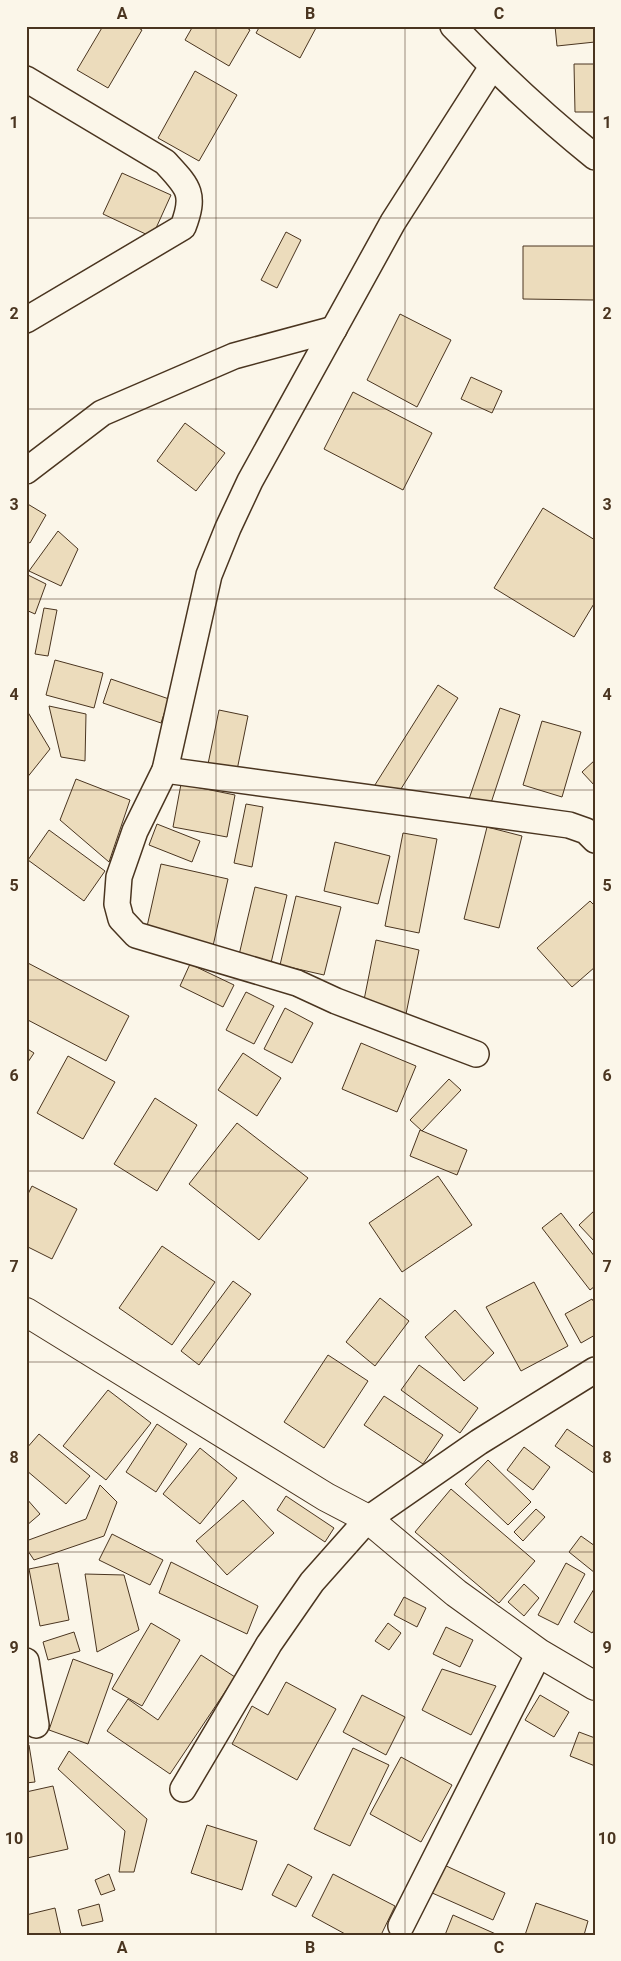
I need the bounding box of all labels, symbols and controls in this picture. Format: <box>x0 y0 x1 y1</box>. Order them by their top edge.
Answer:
text: A <box>117 4 128 23</box>
text: B <box>305 4 315 23</box>
text: C <box>494 4 504 23</box>
text: 1 <box>9 113 19 132</box>
text: 1 <box>602 113 612 132</box>
text: 2 <box>9 304 19 323</box>
text: 2 <box>602 304 612 323</box>
text: 3 <box>9 495 19 514</box>
text: 3 <box>602 495 612 514</box>
text: 4 <box>9 685 19 704</box>
text: 4 <box>602 685 612 704</box>
text: 5 <box>9 876 19 895</box>
text: 5 <box>602 876 612 895</box>
text: 6 <box>9 1066 19 1085</box>
text: 6 <box>602 1066 612 1085</box>
text: 7 <box>9 1257 19 1276</box>
text: 7 <box>602 1257 612 1276</box>
text: 8 <box>9 1448 19 1467</box>
text: 8 <box>602 1448 612 1467</box>
text: 9 <box>9 1638 19 1657</box>
text: 9 <box>602 1638 612 1657</box>
text: 10 <box>5 1829 23 1848</box>
text: 10 <box>598 1829 616 1848</box>
text: A <box>117 1938 128 1957</box>
text: B <box>305 1938 315 1957</box>
text: C <box>494 1938 504 1957</box>

